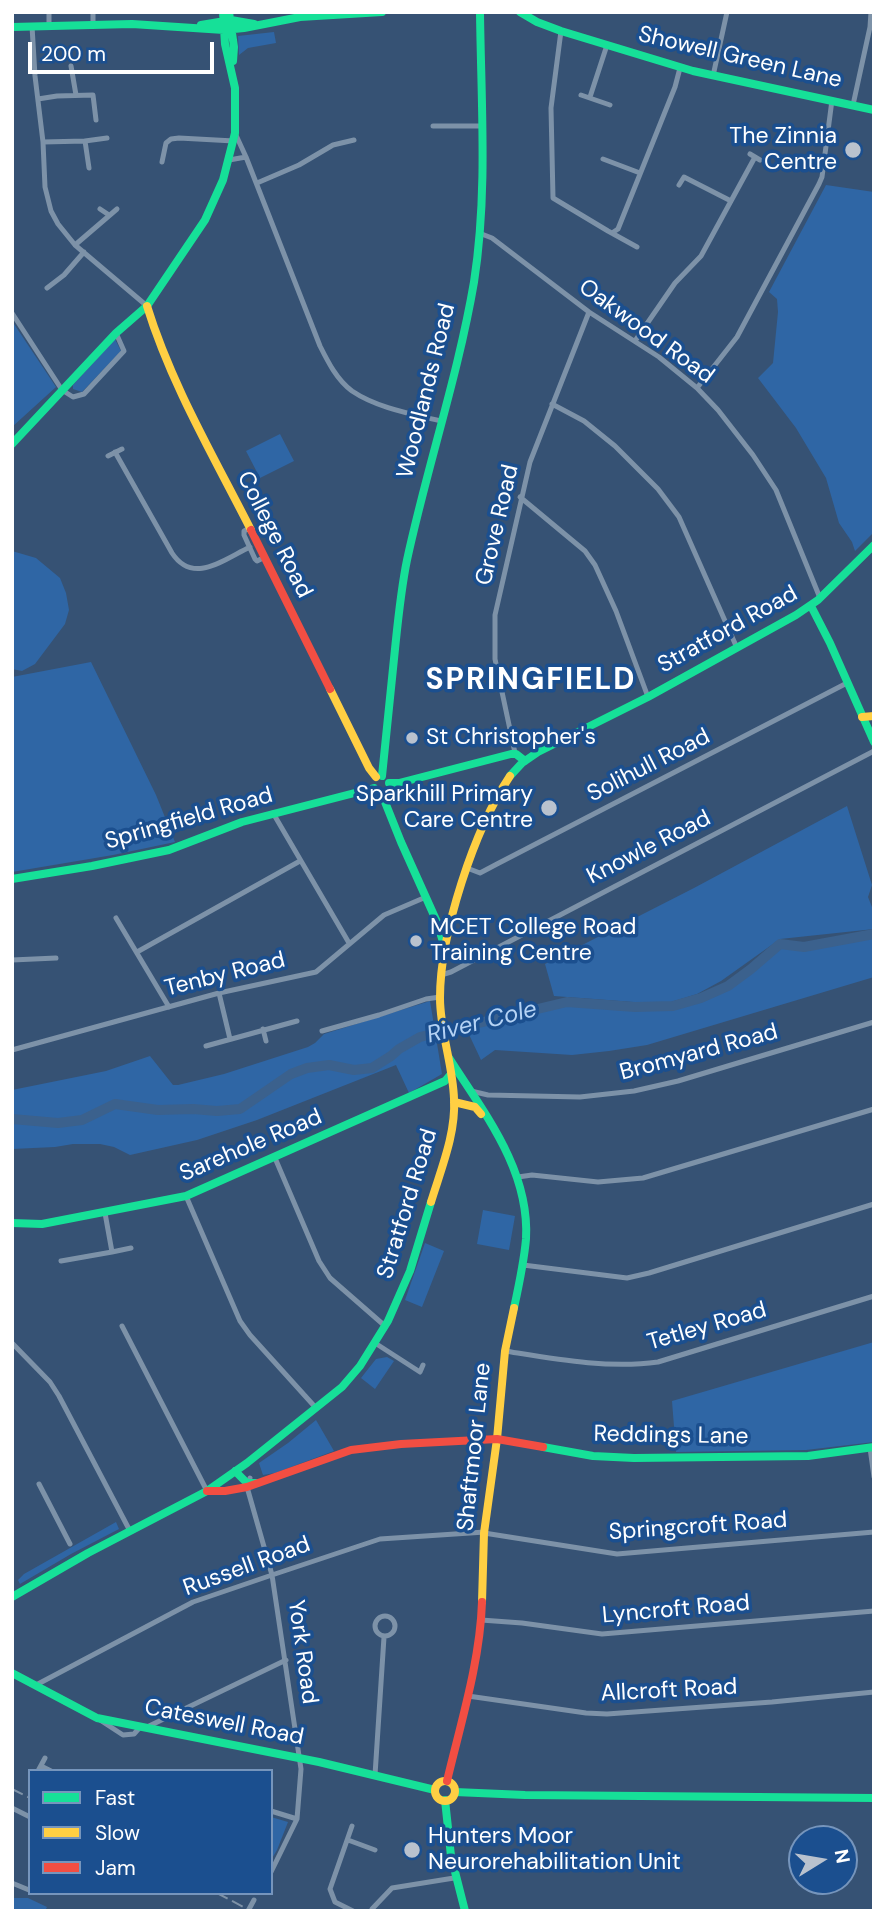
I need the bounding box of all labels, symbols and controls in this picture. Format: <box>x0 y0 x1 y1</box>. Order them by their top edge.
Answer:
street label: Showell Green Lane <box>635 21 845 95</box>
scale bar <box>32 28 217 72</box>
text: 200 m <box>41 40 106 68</box>
place label: The Zinnia Centre <box>729 123 837 177</box>
marker: The Zinnia Centre <box>843 140 863 160</box>
street label: Oakwood Road <box>573 274 719 390</box>
street label: Woodlands Road <box>392 301 462 481</box>
street label: Grove Road <box>471 462 525 588</box>
street label: College Road <box>230 467 318 603</box>
street label: Stratford Road <box>653 580 803 680</box>
district label: SPRINGFIELD <box>427 663 635 699</box>
street label: Solihull Road <box>583 723 715 809</box>
place label: St Christopher's <box>426 724 596 752</box>
marker: St Christopher's <box>404 730 420 746</box>
place label: Sparkhill Primary Care Centre <box>356 781 533 835</box>
street label: Springfield Road <box>102 782 276 856</box>
marker: Sparkhill Primary Care Centre <box>539 798 559 818</box>
street label: Knowle Road <box>582 805 716 891</box>
place label: MCET College Road Training Centre <box>430 914 636 968</box>
marker: MCET College Road Training Centre <box>408 933 424 949</box>
street label: Tenby Road <box>162 947 288 1003</box>
water label: River Cole <box>424 995 540 1051</box>
street label: Bromyard Road <box>617 1019 781 1087</box>
street label: Sarehole Road <box>176 1104 326 1188</box>
street label: Stratford Road <box>372 1126 444 1282</box>
street label: Tetley Road <box>644 1297 770 1357</box>
street label: Shaftmoor Lane <box>452 1361 498 1533</box>
street label: Reddings Lane <box>593 1421 749 1451</box>
street label: Springcroft Road <box>608 1507 788 1547</box>
street label: Russell Road <box>180 1531 314 1603</box>
street label: Lyncroft Road <box>601 1590 751 1630</box>
street label: York Road <box>281 1598 323 1706</box>
street label: Allcroft Road <box>600 1674 738 1708</box>
street label: Cateswell Road <box>142 1694 306 1752</box>
legend <box>28 1769 273 1895</box>
text: Fast <box>95 1784 135 1812</box>
text: Slow <box>95 1819 140 1847</box>
place label: Hunters Moor Neurorehabilitation Unit <box>428 1823 681 1877</box>
north arrow <box>788 1825 858 1895</box>
marker: Hunters Moor Neurorehabilitation Unit <box>402 1840 422 1860</box>
text: N <box>829 1847 856 1865</box>
text: Jam <box>95 1854 136 1882</box>

